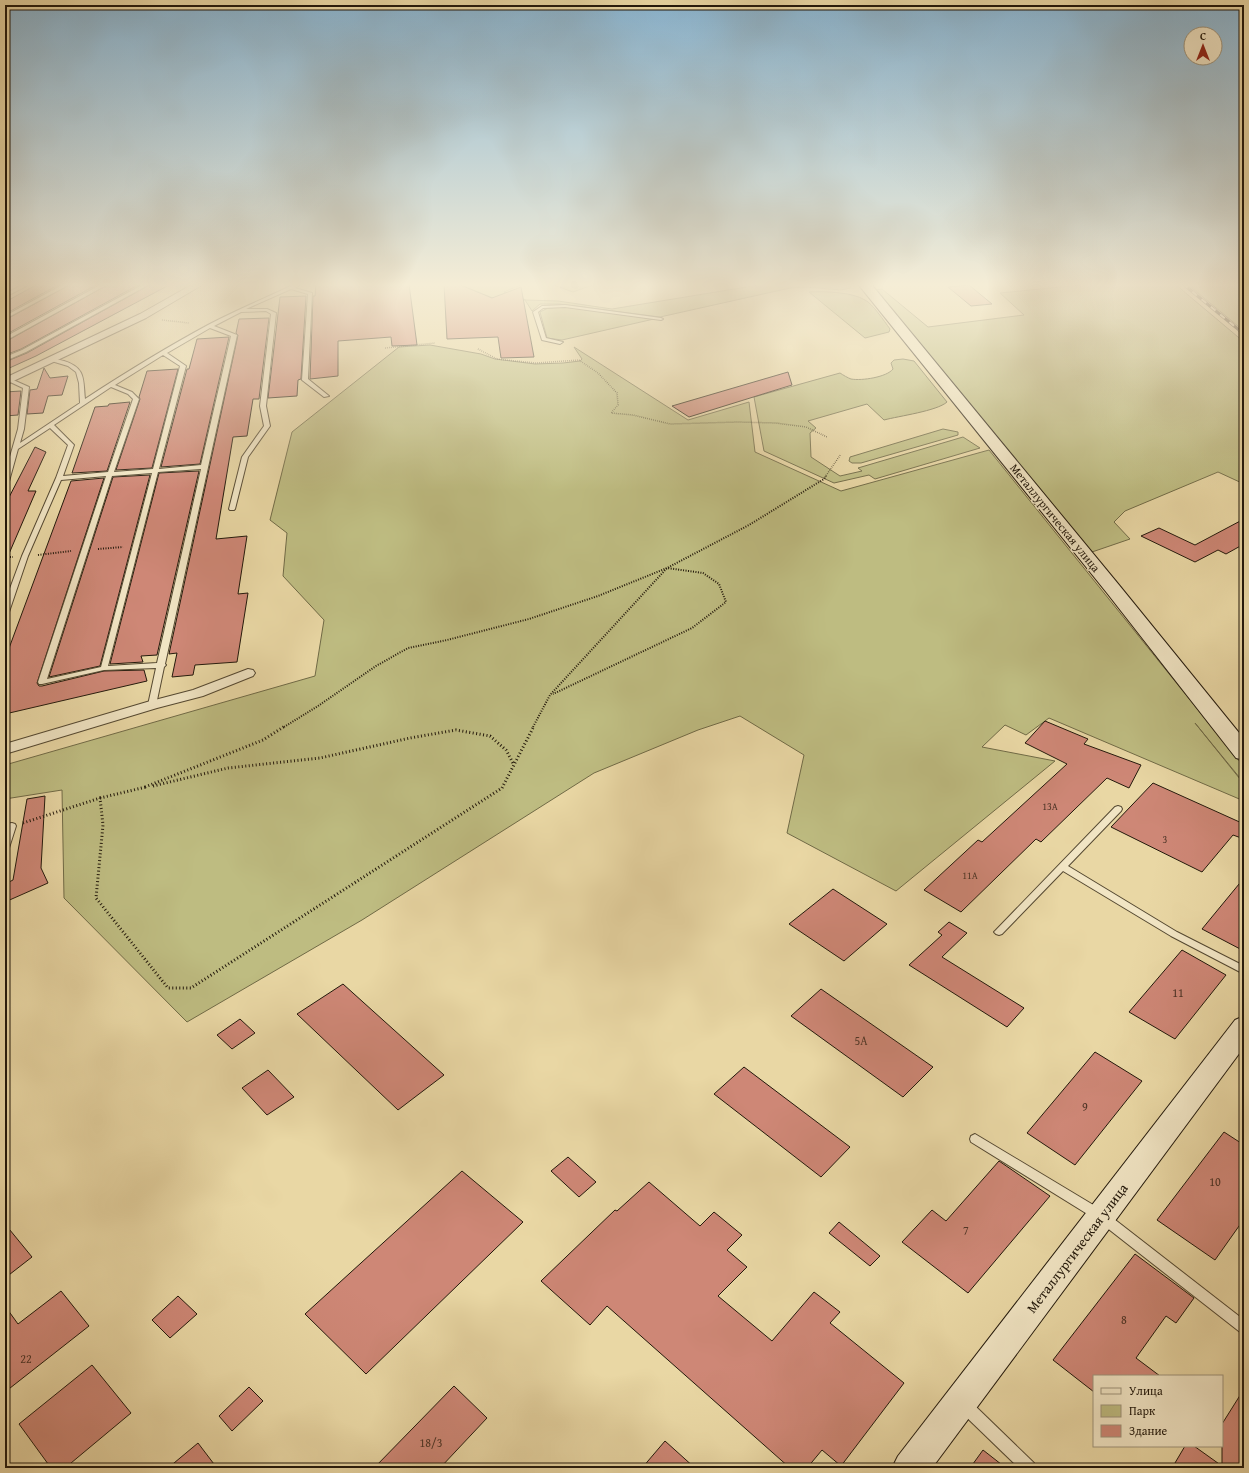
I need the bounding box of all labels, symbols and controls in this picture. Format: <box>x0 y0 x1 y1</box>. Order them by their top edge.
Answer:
north arrow <box>1183 26 1223 66</box>
text: С <box>1200 28 1206 44</box>
street label: Металлургическая улица <box>1006 460 1105 576</box>
house number: 13А <box>1042 799 1058 814</box>
house number: 3 <box>1163 832 1168 847</box>
house number: 11А <box>962 868 978 883</box>
house number: 11 <box>1172 984 1184 1001</box>
house number: 5А <box>854 1032 868 1049</box>
house number: 9 <box>1082 1098 1088 1115</box>
house number: 10 <box>1209 1173 1221 1190</box>
street label: Металлургическая улица <box>1022 1179 1133 1317</box>
house number: 7 <box>963 1222 969 1239</box>
house number: 8 <box>1121 1311 1127 1328</box>
house number: 22 <box>20 1350 32 1367</box>
legend <box>1093 1375 1223 1447</box>
text: Улица <box>1129 1382 1163 1399</box>
text: Парк <box>1129 1402 1156 1419</box>
text: Здание <box>1129 1422 1168 1439</box>
house number: 18/3 <box>420 1434 443 1451</box>

